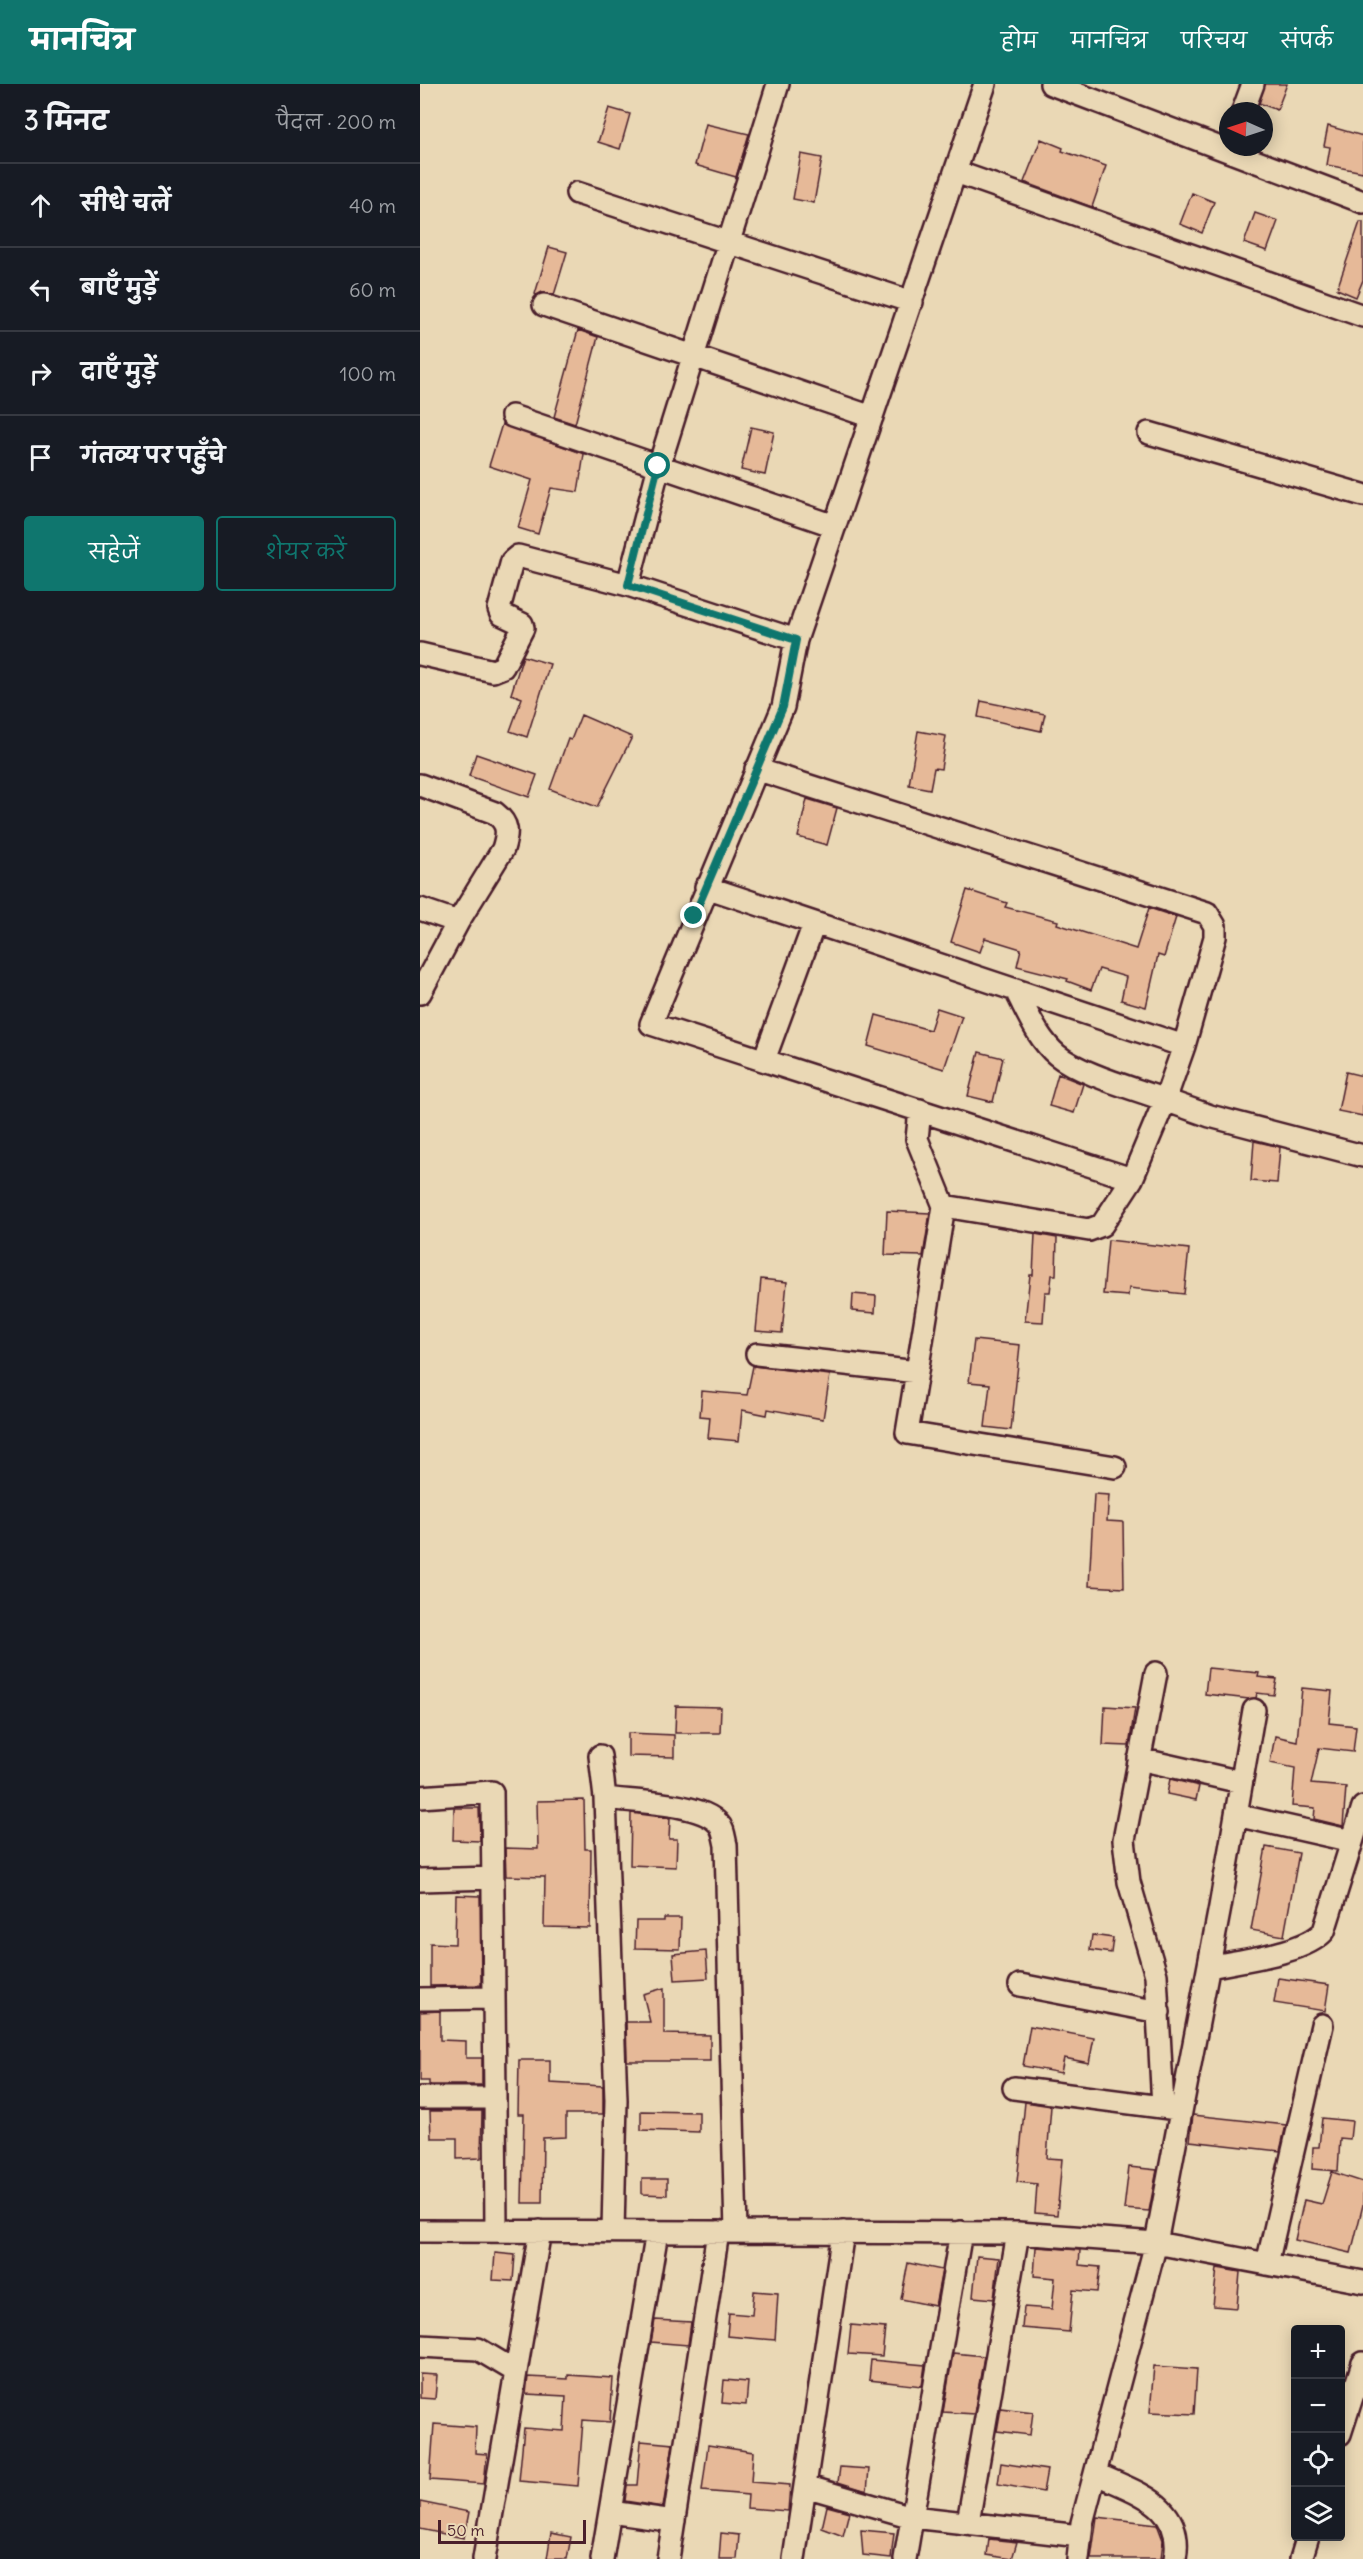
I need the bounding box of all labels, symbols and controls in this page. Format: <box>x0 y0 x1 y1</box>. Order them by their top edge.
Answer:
text: मानचित्र <box>30 22 134 58</box>
text: होम <box>1001 27 1038 54</box>
text: मानचित्र <box>1071 27 1148 54</box>
text: परिचय <box>1181 27 1247 54</box>
text: संपर्क <box>1280 27 1333 54</box>
north arrow <box>1219 102 1273 156</box>
text: 3 मिनट <box>24 104 108 137</box>
text: पैदल · 200 m <box>276 109 396 134</box>
icon: ahead <box>24 189 57 222</box>
text: सीधे चलें <box>81 189 171 217</box>
text: 40 m <box>349 193 396 218</box>
icon: left <box>24 273 57 306</box>
text: बाएँ मुड़ें <box>81 273 158 301</box>
text: 60 m <box>349 277 396 302</box>
icon: right <box>24 357 57 390</box>
text: दाएँ मुड़ें <box>81 357 157 385</box>
text: 100 m <box>339 361 396 386</box>
icon: arrive <box>24 441 57 474</box>
text: गंतव्य पर पहुँचे <box>81 441 225 469</box>
route start <box>644 452 670 478</box>
button: सहेजें <box>24 516 204 591</box>
button: शेयर करें <box>216 516 396 591</box>
route end <box>680 902 706 928</box>
map controls <box>1291 2325 1345 2541</box>
button: + <box>1291 2325 1345 2379</box>
button: − <box>1291 2379 1345 2433</box>
button: locate <box>1291 2433 1345 2487</box>
button: layers <box>1291 2487 1345 2541</box>
scale bar <box>438 2517 586 2544</box>
text: 50 m <box>447 2520 485 2540</box>

